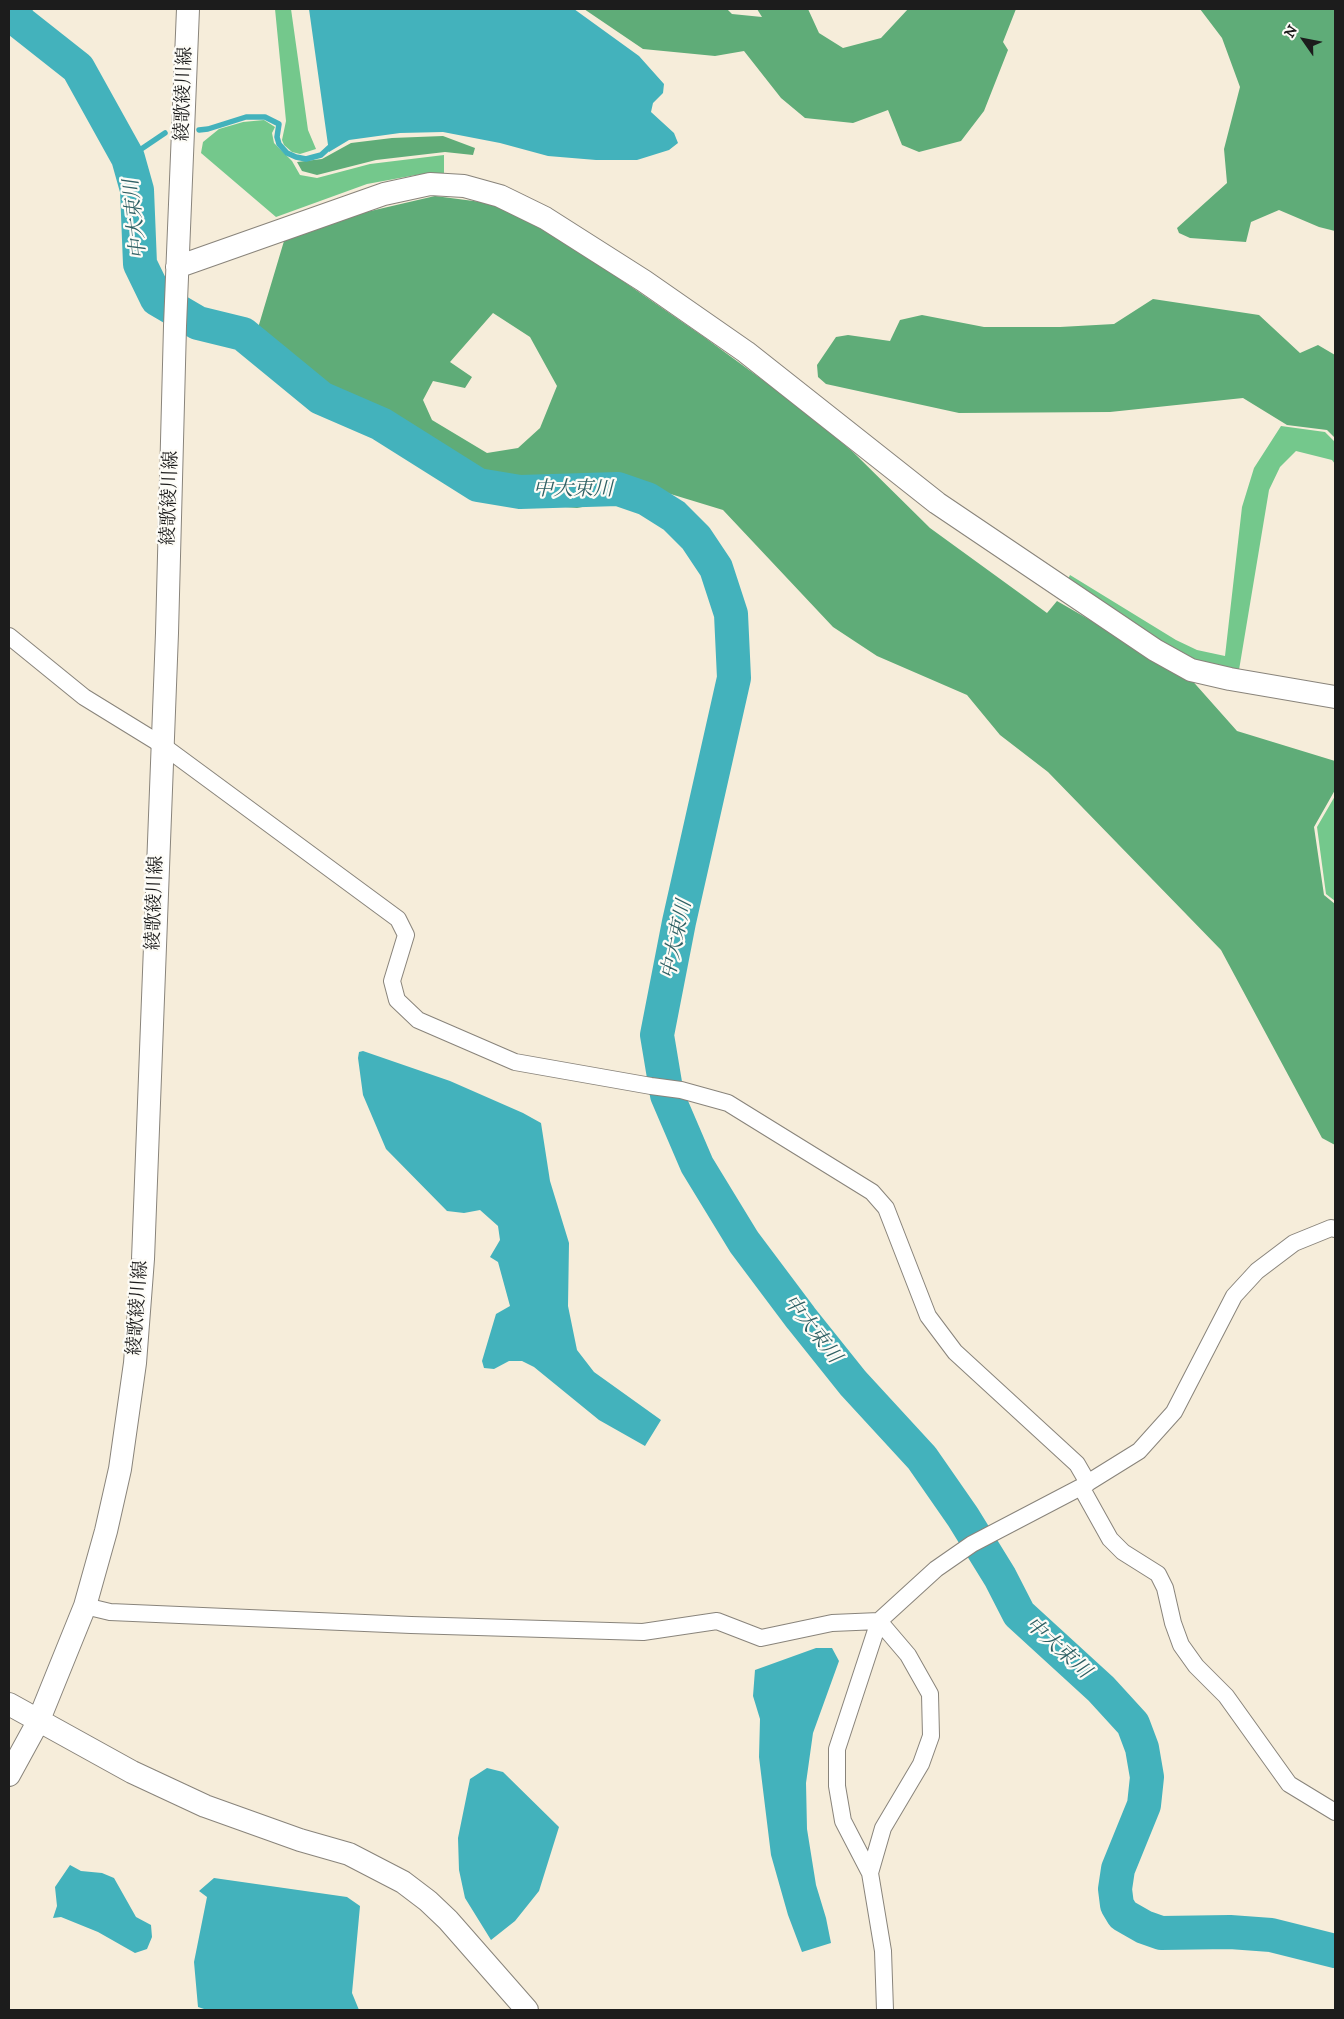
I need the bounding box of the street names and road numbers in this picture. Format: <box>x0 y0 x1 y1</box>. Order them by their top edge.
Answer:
street label: 綾歌綾川線 <box>172 46 198 142</box>
street label: 綾歌綾川線 <box>158 450 184 546</box>
street label: 綾歌綾川線 <box>143 855 169 951</box>
street label: 綾歌綾川線 <box>124 1260 154 1356</box>

